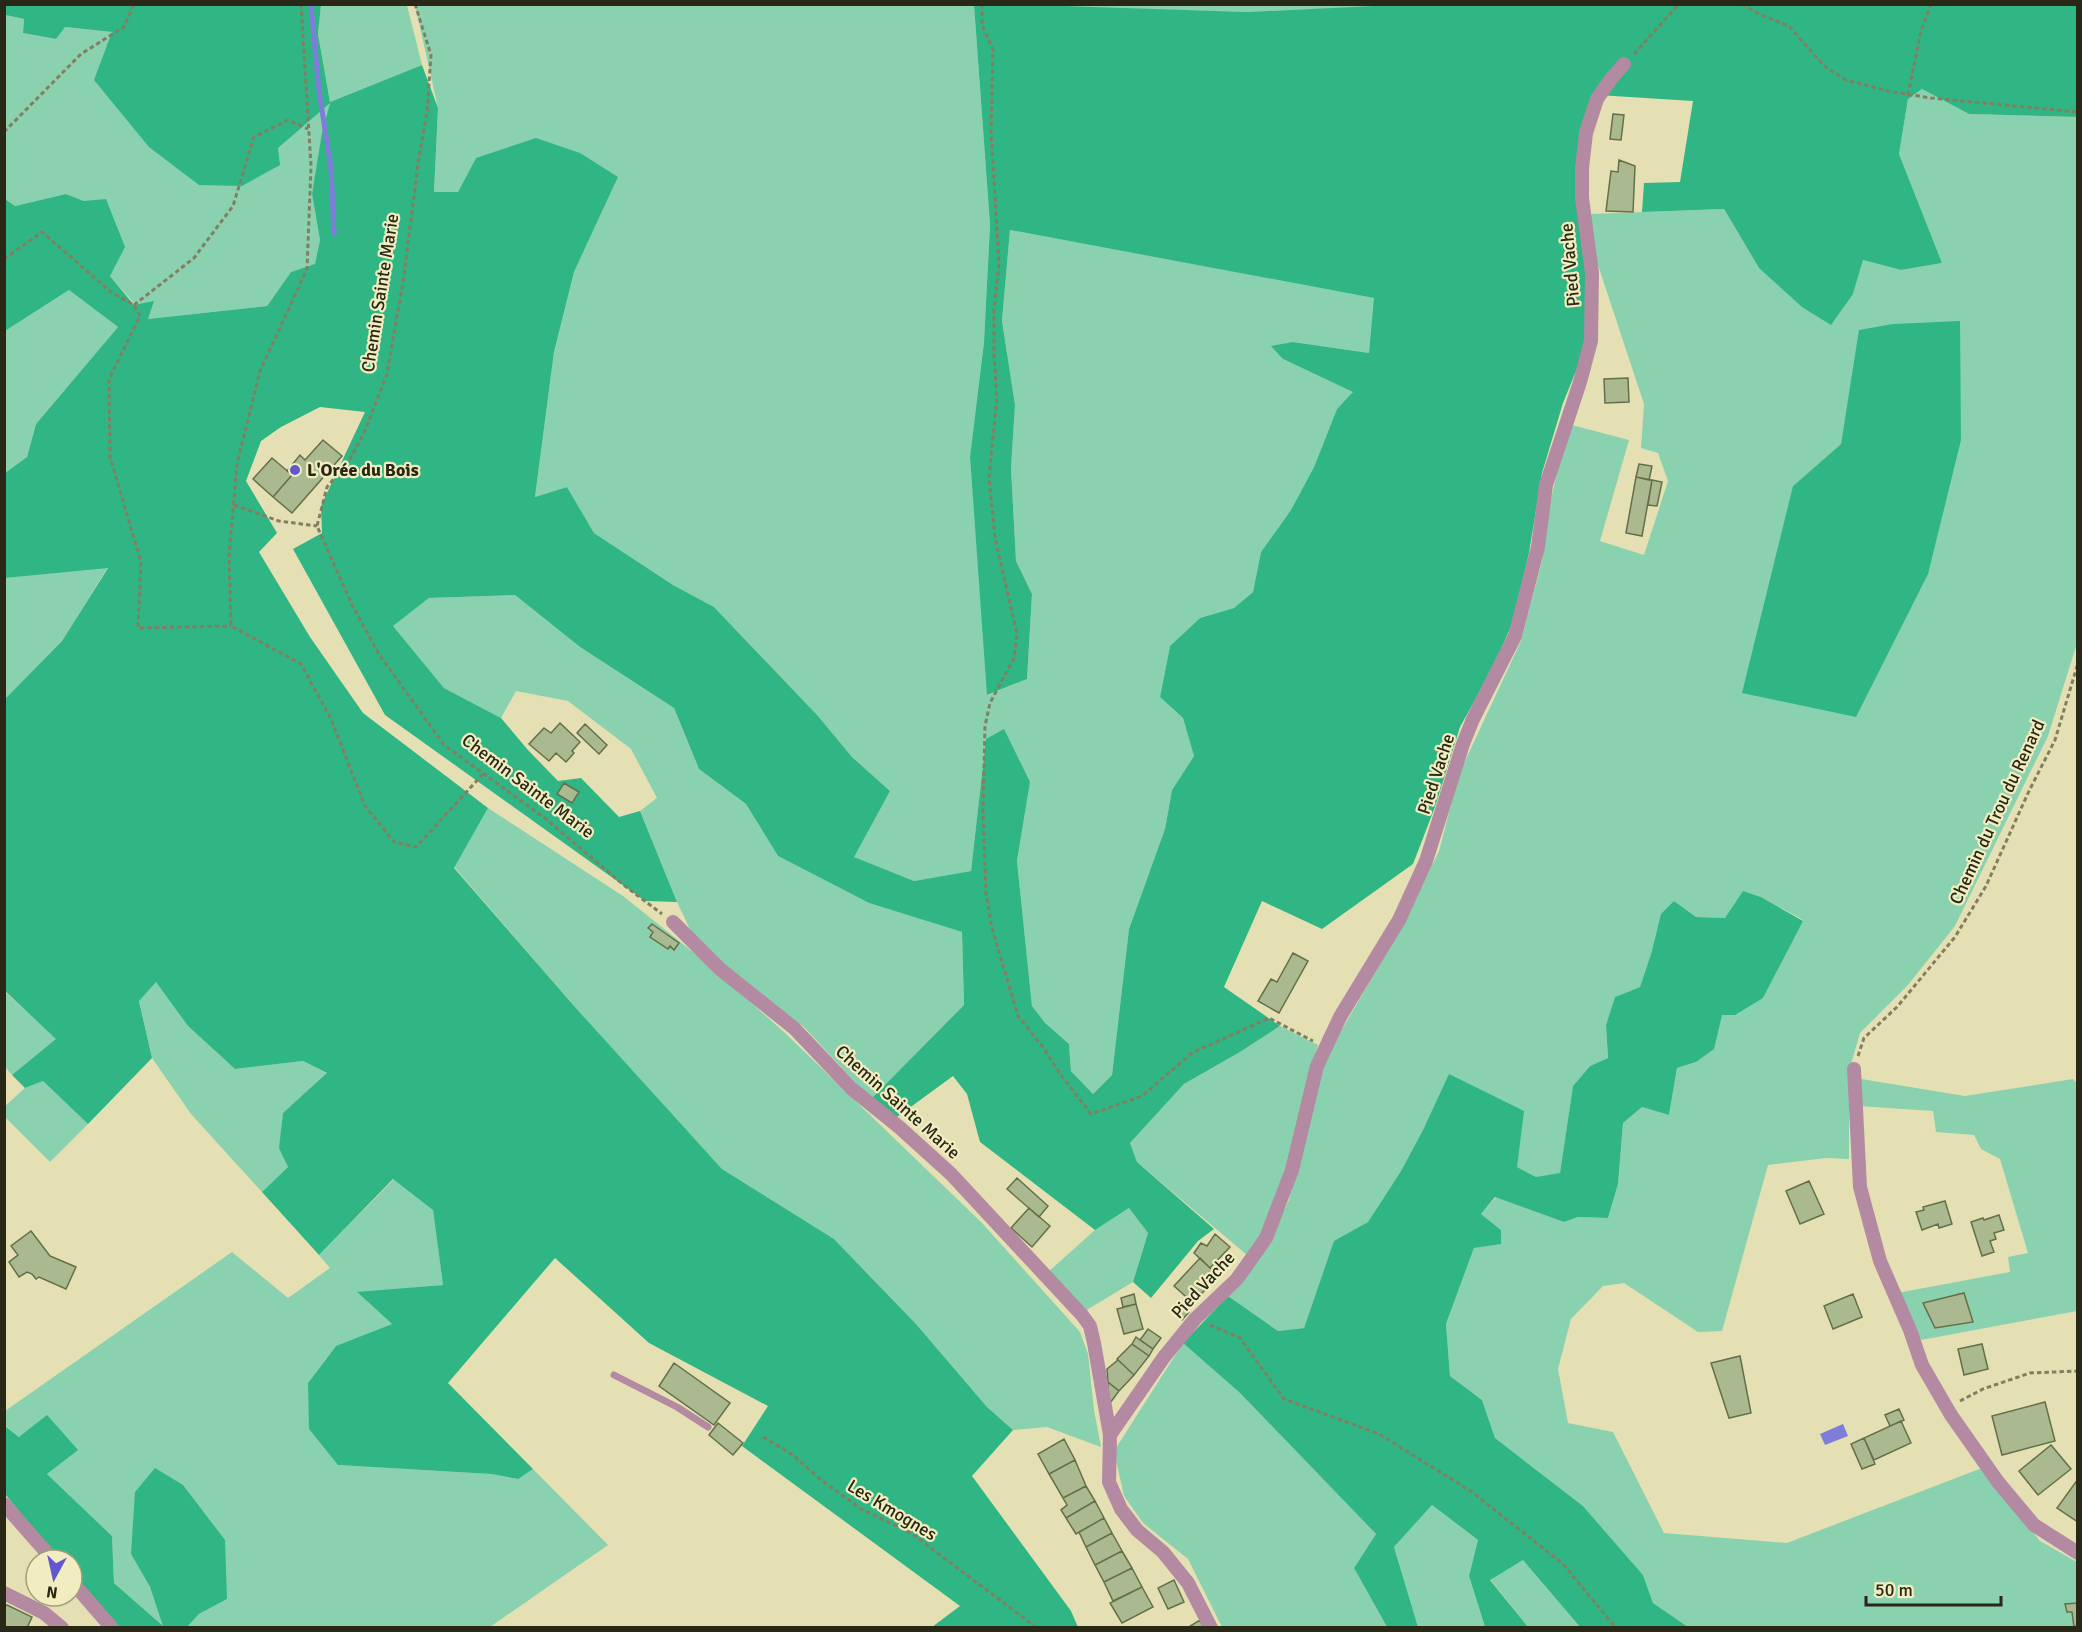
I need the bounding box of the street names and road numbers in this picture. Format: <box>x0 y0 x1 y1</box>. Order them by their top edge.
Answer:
street label: Chemin Sainte Marie <box>357 212 403 374</box>
street label: Pied Vache <box>1555 222 1585 308</box>
street label: Chemin du Trou du Renard <box>1944 716 2050 908</box>
street label: Chemin Sainte Marie <box>457 729 599 843</box>
street label: Pied Vache <box>1413 731 1459 817</box>
street label: Chemin Sainte Marie <box>831 1040 965 1164</box>
street label: Pied Vache <box>1166 1247 1240 1323</box>
street label: Les Kmognes <box>843 1475 941 1545</box>

